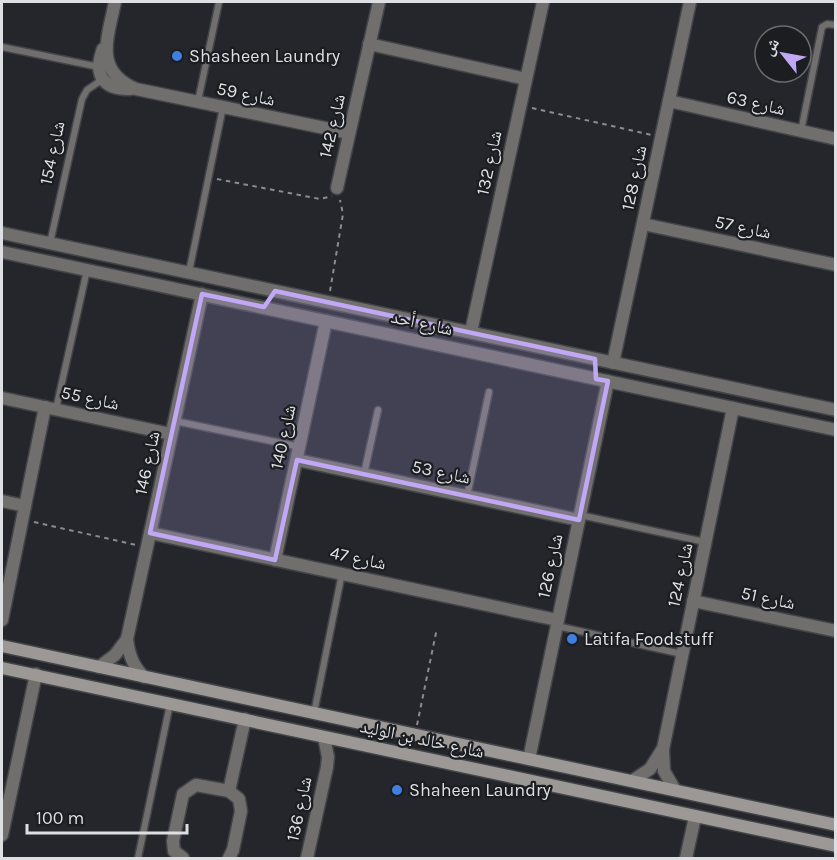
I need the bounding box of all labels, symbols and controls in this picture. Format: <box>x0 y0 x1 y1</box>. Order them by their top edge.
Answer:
north arrow <box>753 24 813 84</box>
text: ش <box>758 34 783 59</box>
place label: Shasheen Laundry <box>189 45 341 67</box>
marker: Shasheen Laundry <box>170 49 184 63</box>
street label: شارع 59 <box>215 77 277 111</box>
street label: شارع 63 <box>725 86 787 120</box>
street label: شارع 142 <box>314 92 350 160</box>
street label: شارع 154 <box>35 119 69 187</box>
street label: شارع 132 <box>471 129 507 197</box>
street label: شارع 128 <box>616 143 652 213</box>
street label: شارع 57 <box>713 210 773 244</box>
street label: شارع أحد <box>389 306 455 340</box>
street label: شارع 55 <box>59 381 121 415</box>
street label: شارع 140 <box>265 403 301 471</box>
street label: شارع 146 <box>130 429 164 497</box>
street label: شارع 53 <box>410 455 472 489</box>
street label: شارع 126 <box>532 532 568 600</box>
street label: شارع 47 <box>328 541 388 575</box>
street label: شارع 124 <box>662 541 698 609</box>
street label: شارع 51 <box>739 582 797 614</box>
place label: Latifa Foodstuff <box>584 628 714 650</box>
marker: Latifa Foodstuff <box>565 632 579 646</box>
street label: شارع خالد بن الوليد <box>358 715 486 763</box>
street label: شارع 136 <box>281 775 317 843</box>
place label: Shaheen Laundry <box>409 779 551 801</box>
marker: Shaheen Laundry <box>390 783 404 797</box>
scale bar <box>27 797 188 835</box>
text: 100 m <box>36 807 84 829</box>

